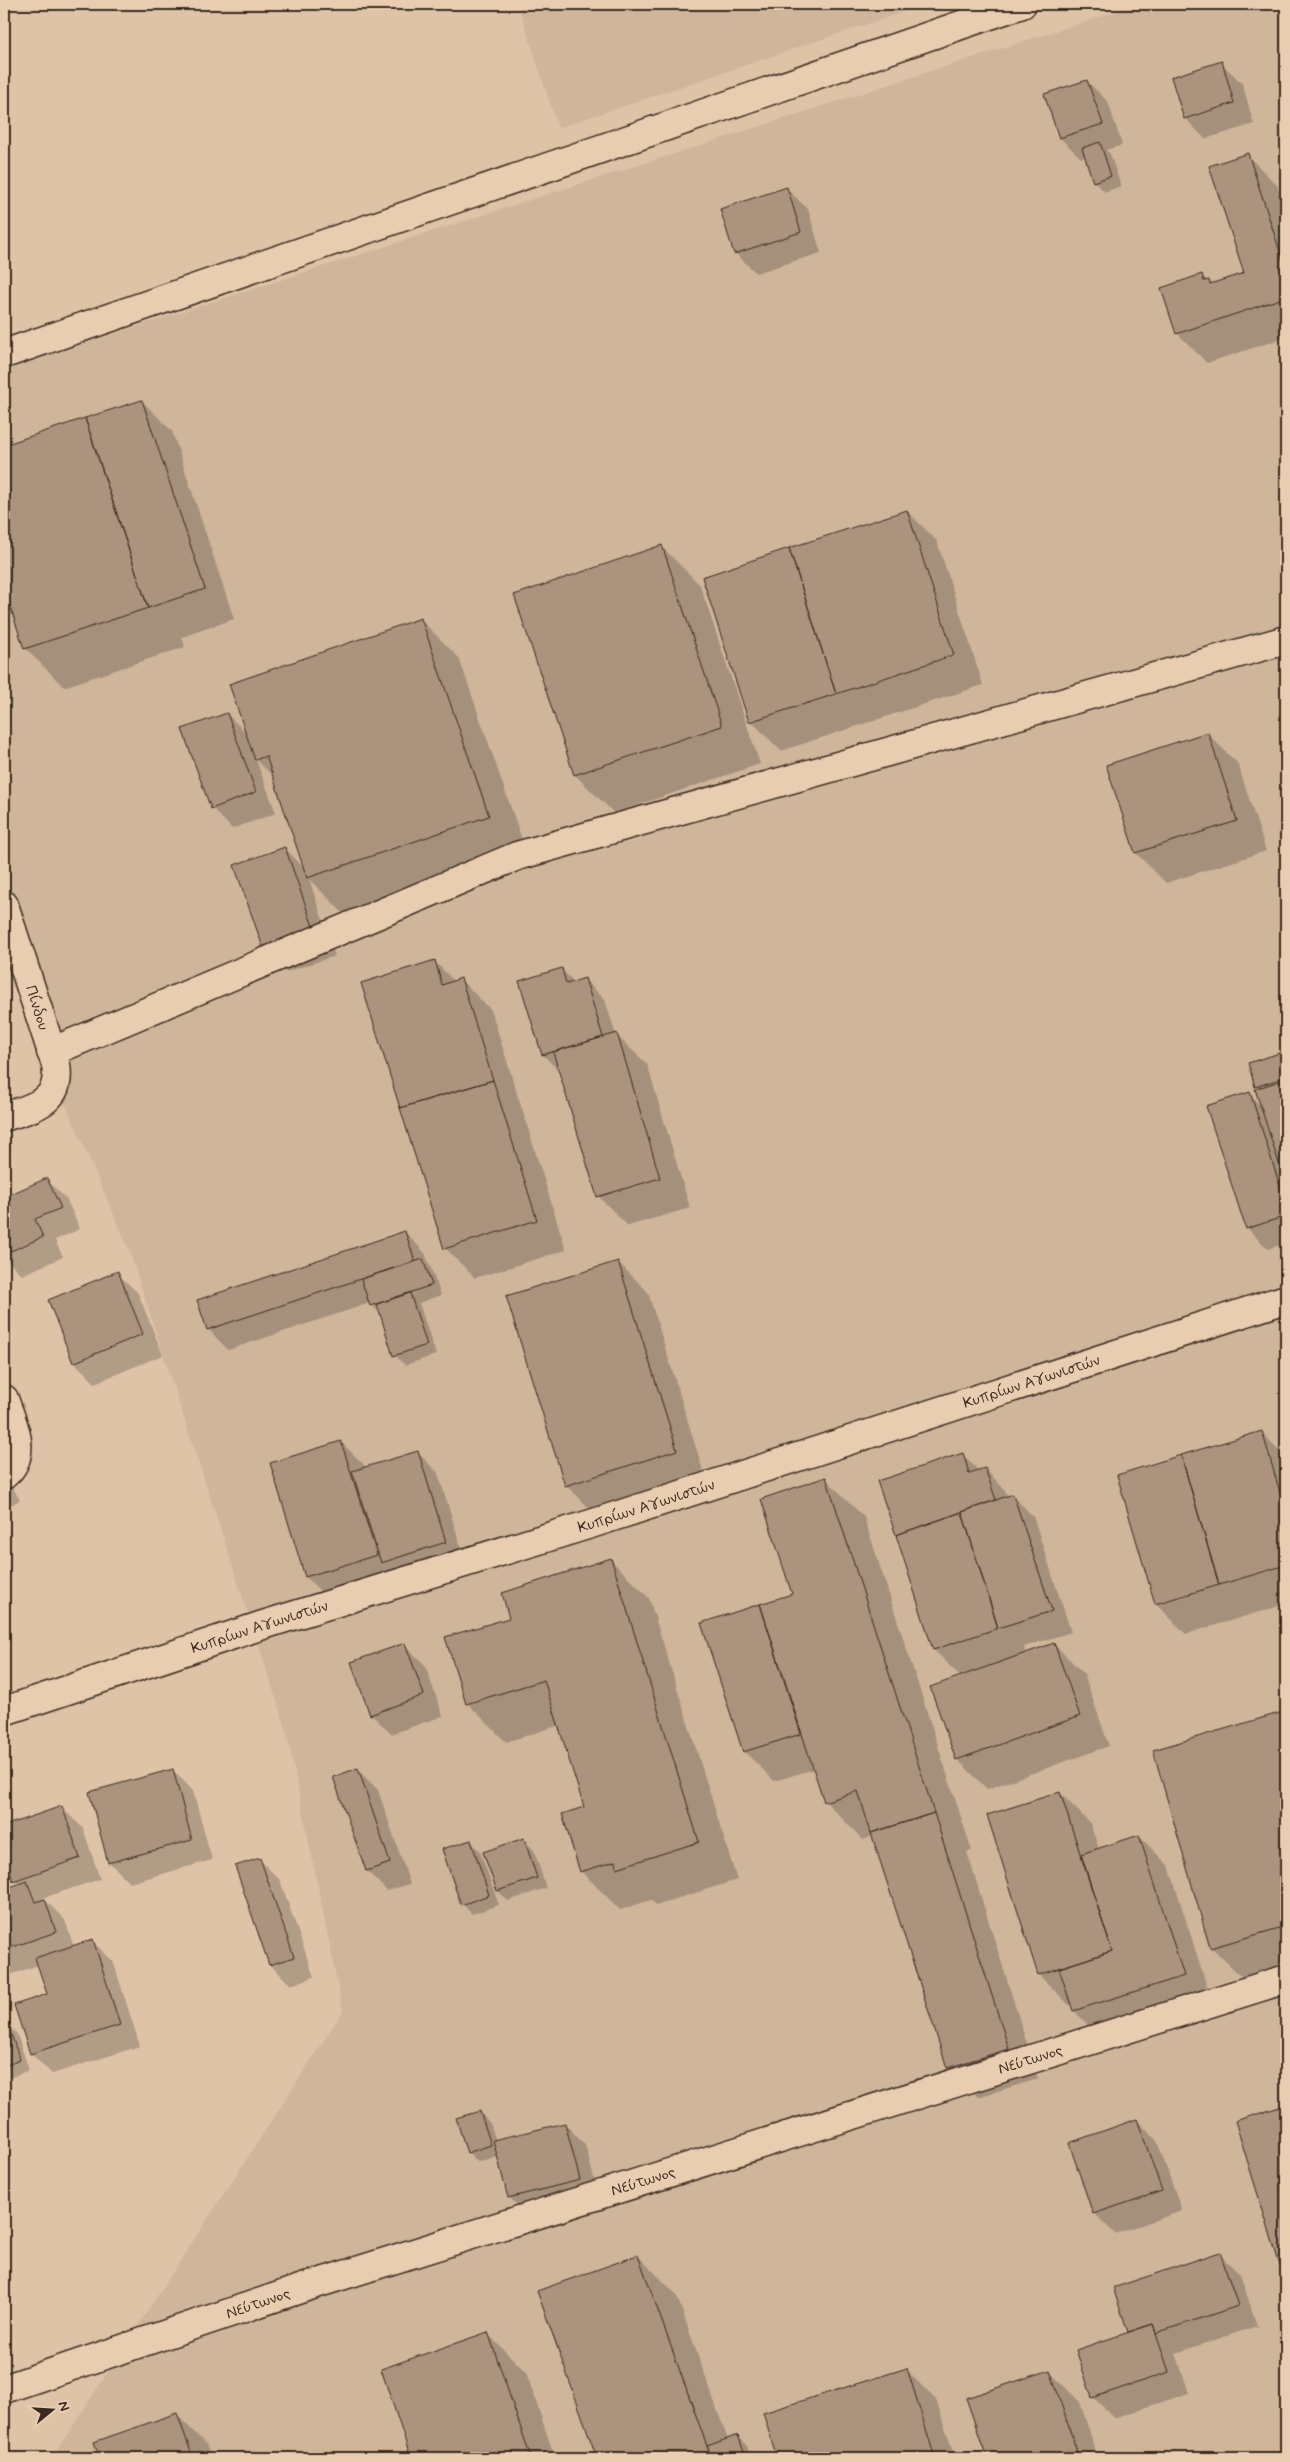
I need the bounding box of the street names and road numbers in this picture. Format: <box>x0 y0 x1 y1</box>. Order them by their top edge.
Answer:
street label: Πίνδου <box>20 983 54 1033</box>
street label: Κυπρίων Αγωνιστών <box>960 1349 1103 1413</box>
street label: Κυπρίων Αγωνιστών <box>575 1474 717 1538</box>
street label: Κυπρίων Αγωνιστών <box>188 1595 331 1659</box>
street label: Νεύτωνος <box>995 2039 1065 2079</box>
street label: Νεύτωνος <box>608 2161 678 2201</box>
street label: Νεύτωνος <box>223 2283 293 2324</box>

